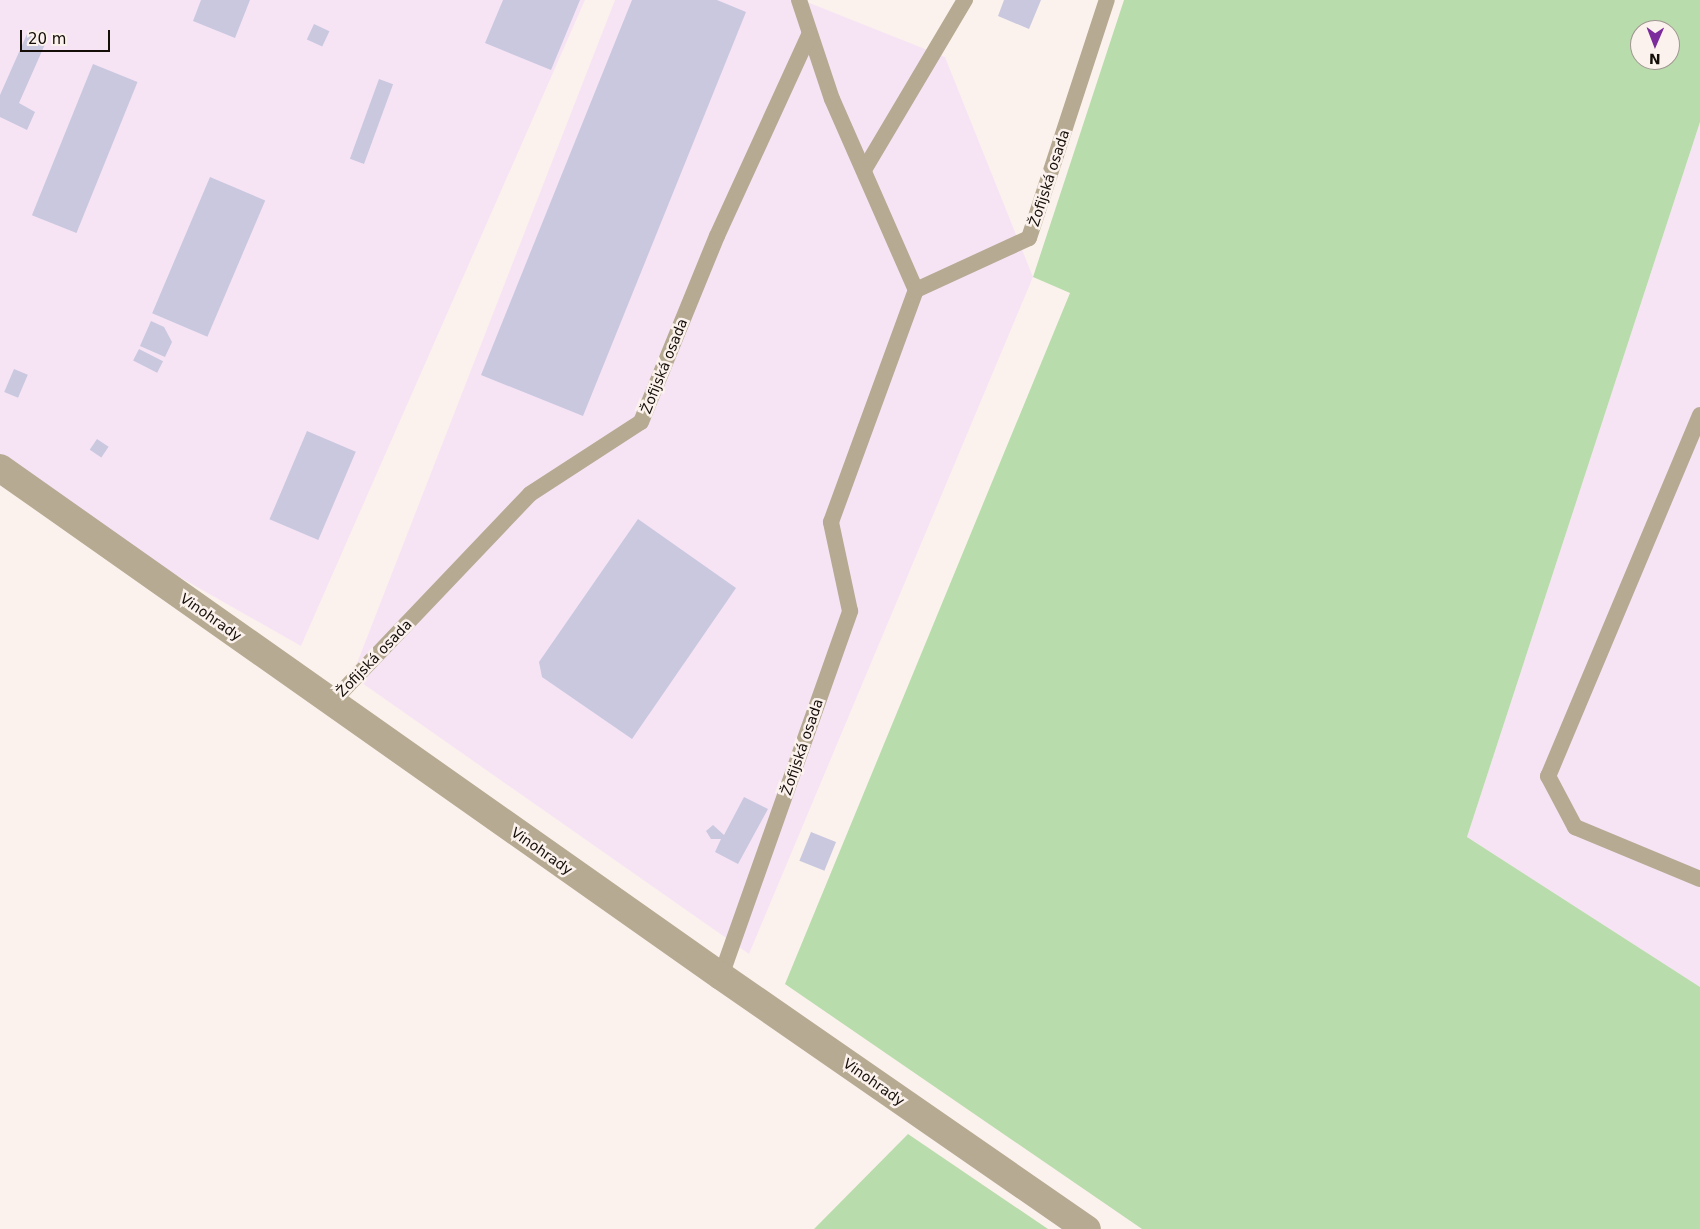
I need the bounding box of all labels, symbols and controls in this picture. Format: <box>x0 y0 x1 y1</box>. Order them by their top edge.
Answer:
scale bar <box>22 20 112 52</box>
north arrow <box>1630 20 1680 70</box>
text: 20 m <box>28 30 66 48</box>
text: N <box>1649 51 1661 67</box>
street label: Žofijská osada <box>1025 127 1073 229</box>
street label: Žofijská osada <box>637 316 691 416</box>
street label: Vinohrady <box>177 590 245 644</box>
street label: Žofijská osada <box>333 616 415 700</box>
street label: Žofijská osada <box>778 697 826 797</box>
street label: Vinohrady <box>508 824 576 878</box>
street label: Vinohrady <box>840 1055 908 1109</box>

